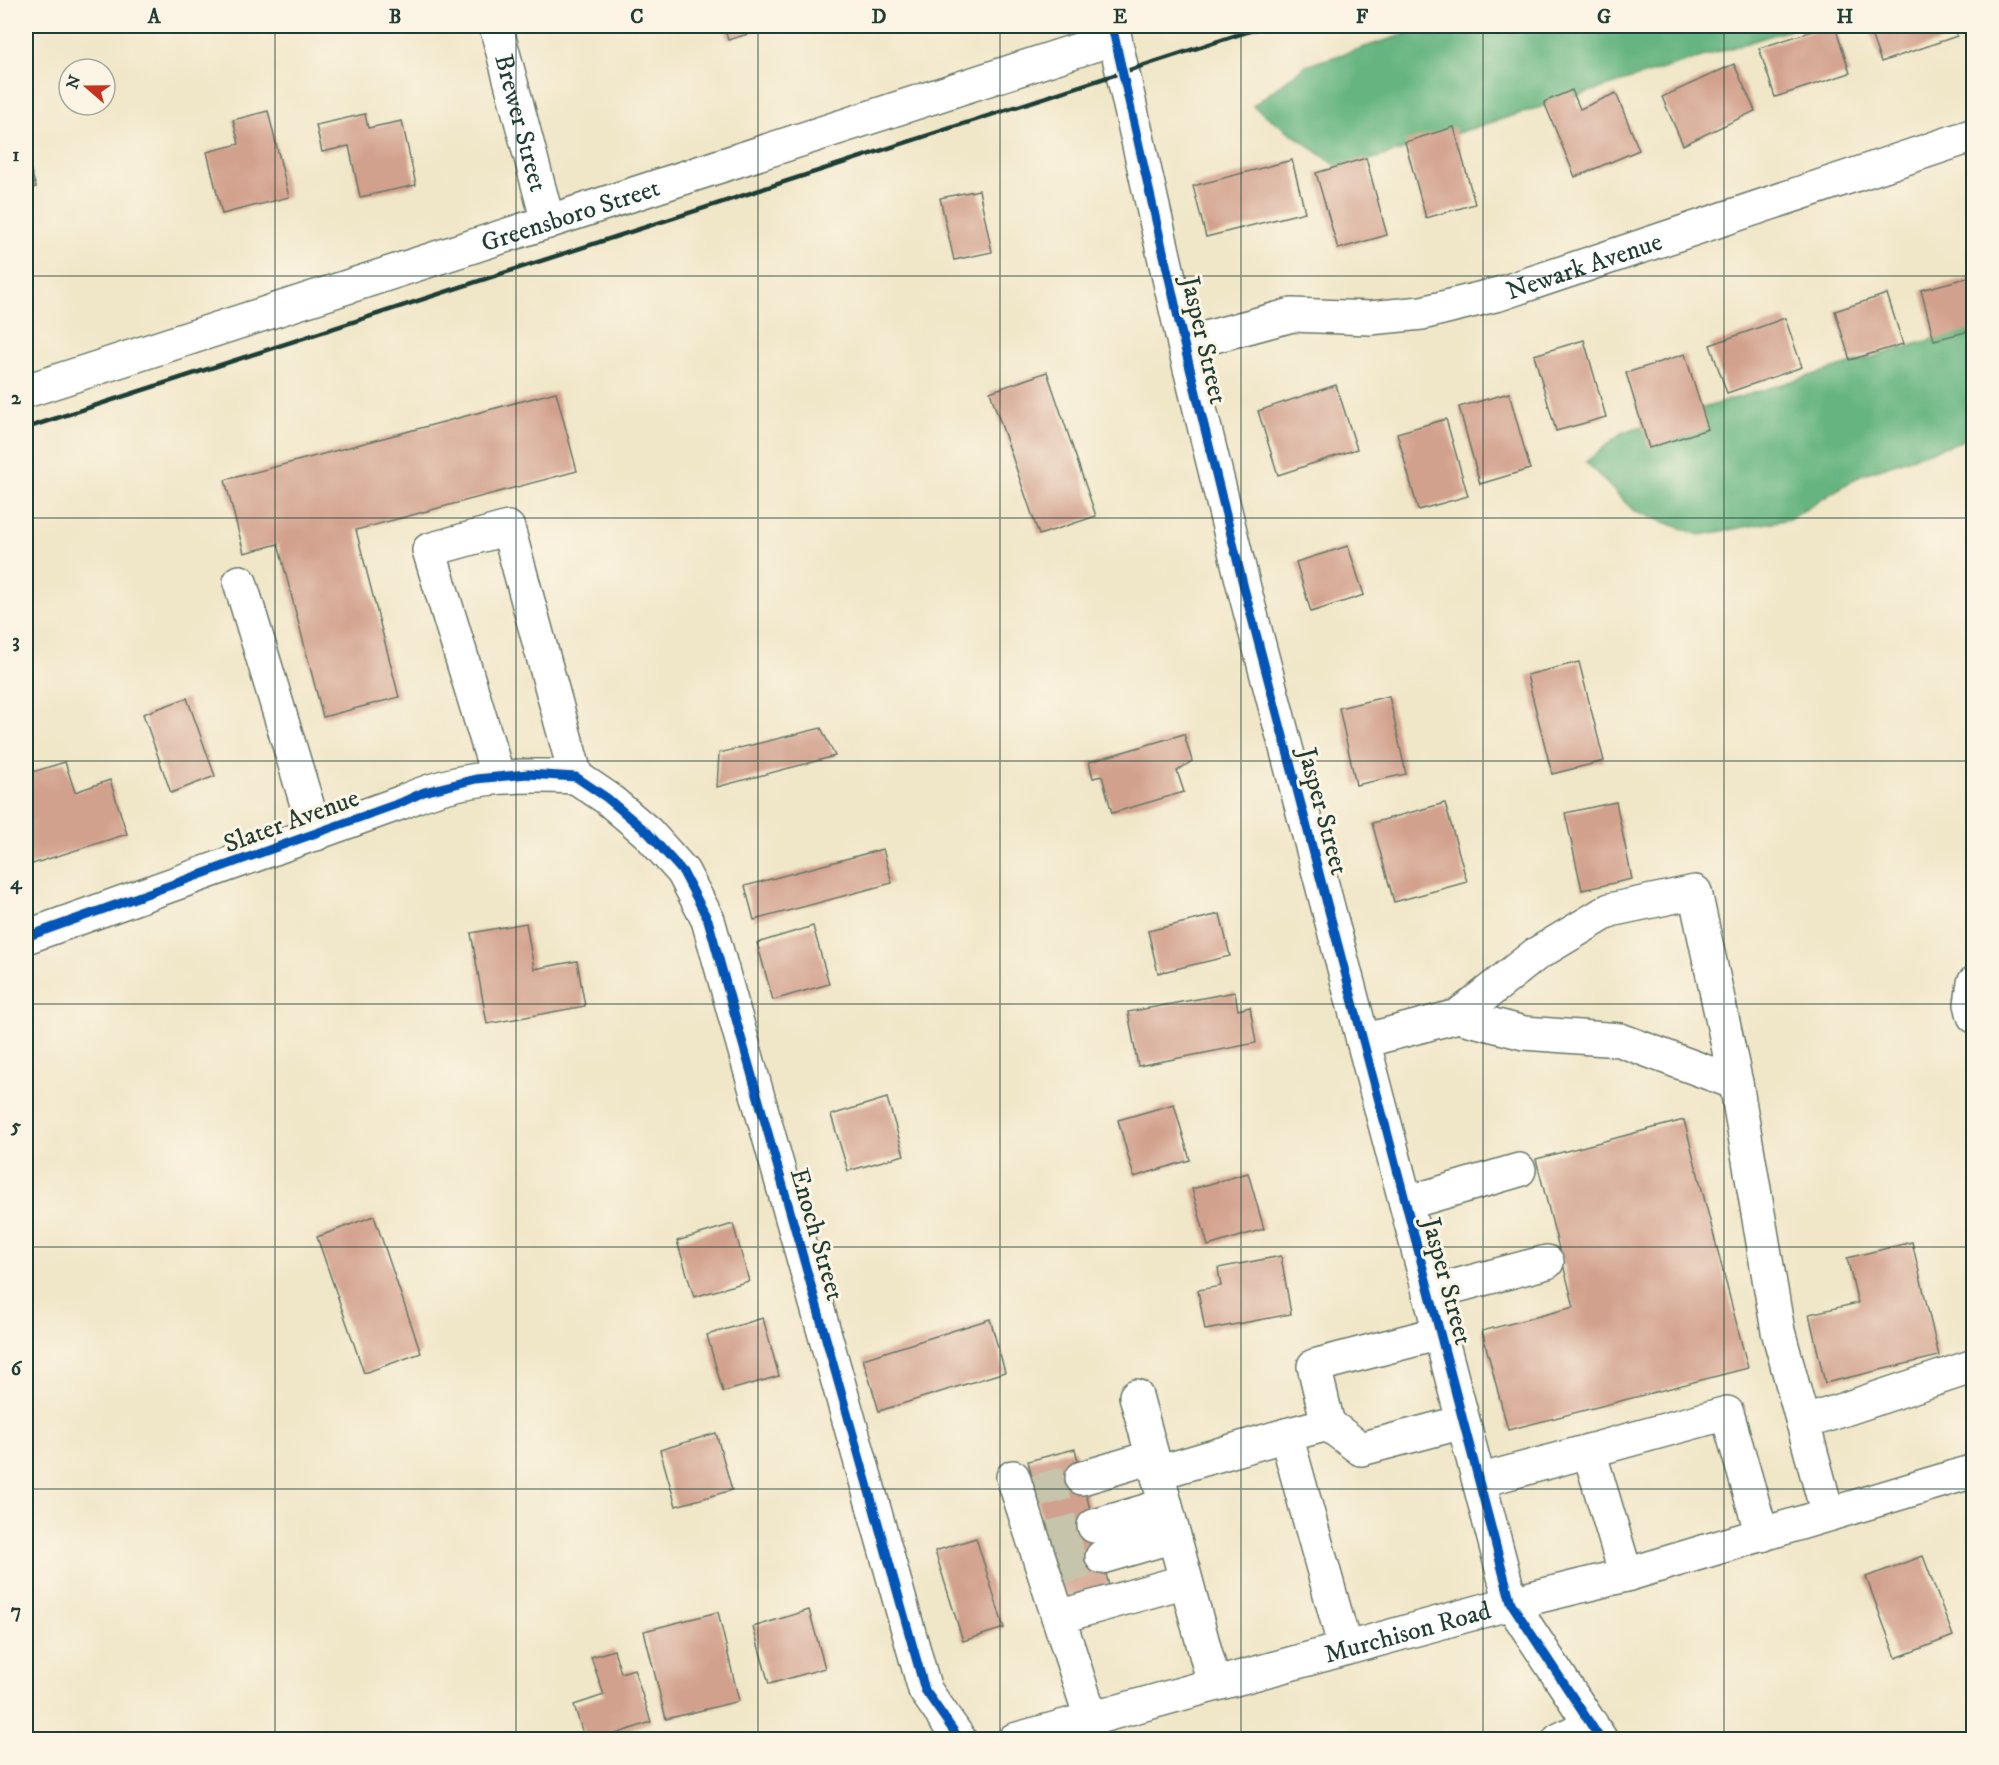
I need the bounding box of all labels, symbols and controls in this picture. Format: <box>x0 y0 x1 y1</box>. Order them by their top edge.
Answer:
text: A <box>147 5 162 30</box>
text: B <box>389 5 401 30</box>
text: C <box>630 5 644 30</box>
text: D <box>872 5 887 30</box>
text: E <box>1113 5 1127 30</box>
text: F <box>1356 5 1369 30</box>
text: G <box>1597 5 1611 30</box>
text: H <box>1837 5 1854 30</box>
street label: Brewer Street <box>486 51 554 195</box>
north arrow <box>57 57 117 117</box>
text: N <box>62 73 85 92</box>
text: 1 <box>12 143 20 168</box>
street label: Greensboro Street <box>477 172 664 260</box>
street label: Newark Avenue <box>1502 226 1667 308</box>
street label: Jasper Street <box>1172 271 1234 407</box>
text: 2 <box>11 386 22 411</box>
text: 3 <box>12 629 20 654</box>
street label: Jasper Street <box>1289 742 1355 879</box>
street label: Slater Avenue <box>219 782 364 861</box>
text: 4 <box>10 871 23 896</box>
text: 5 <box>10 1114 21 1139</box>
street label: Enoch Street <box>782 1164 851 1305</box>
street label: Jasper Street <box>1413 1212 1479 1349</box>
text: 6 <box>11 1357 23 1382</box>
street label: Murchison Road <box>1321 1594 1495 1672</box>
text: 7 <box>11 1599 21 1624</box>

